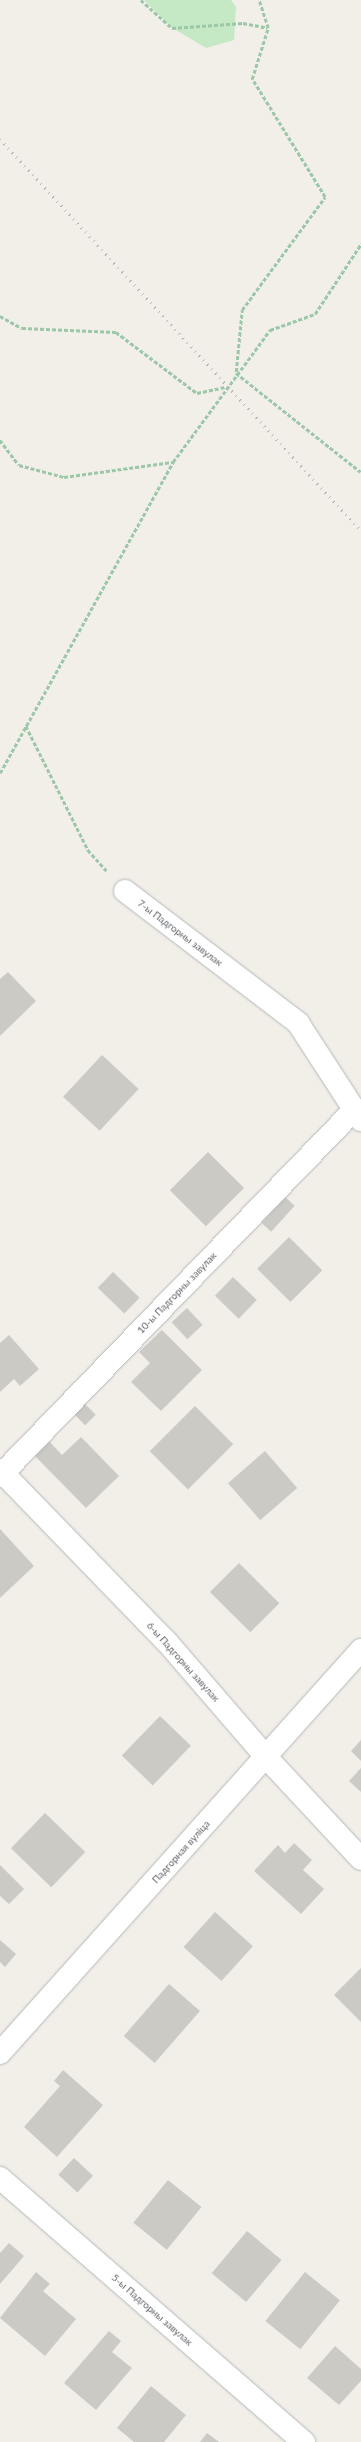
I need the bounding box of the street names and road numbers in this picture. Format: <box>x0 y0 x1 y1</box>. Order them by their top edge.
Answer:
street label: 7-ы Падгорны завулак <box>135 897 225 969</box>
street label: 10-ы Падгорны завулак <box>135 1250 219 1336</box>
street label: 6-ы Падгорны завулак <box>144 1620 222 1704</box>
street label: Падгорная вуліца <box>150 1818 212 1886</box>
street label: 5-ы Падгорны завулак <box>109 2272 195 2348</box>

